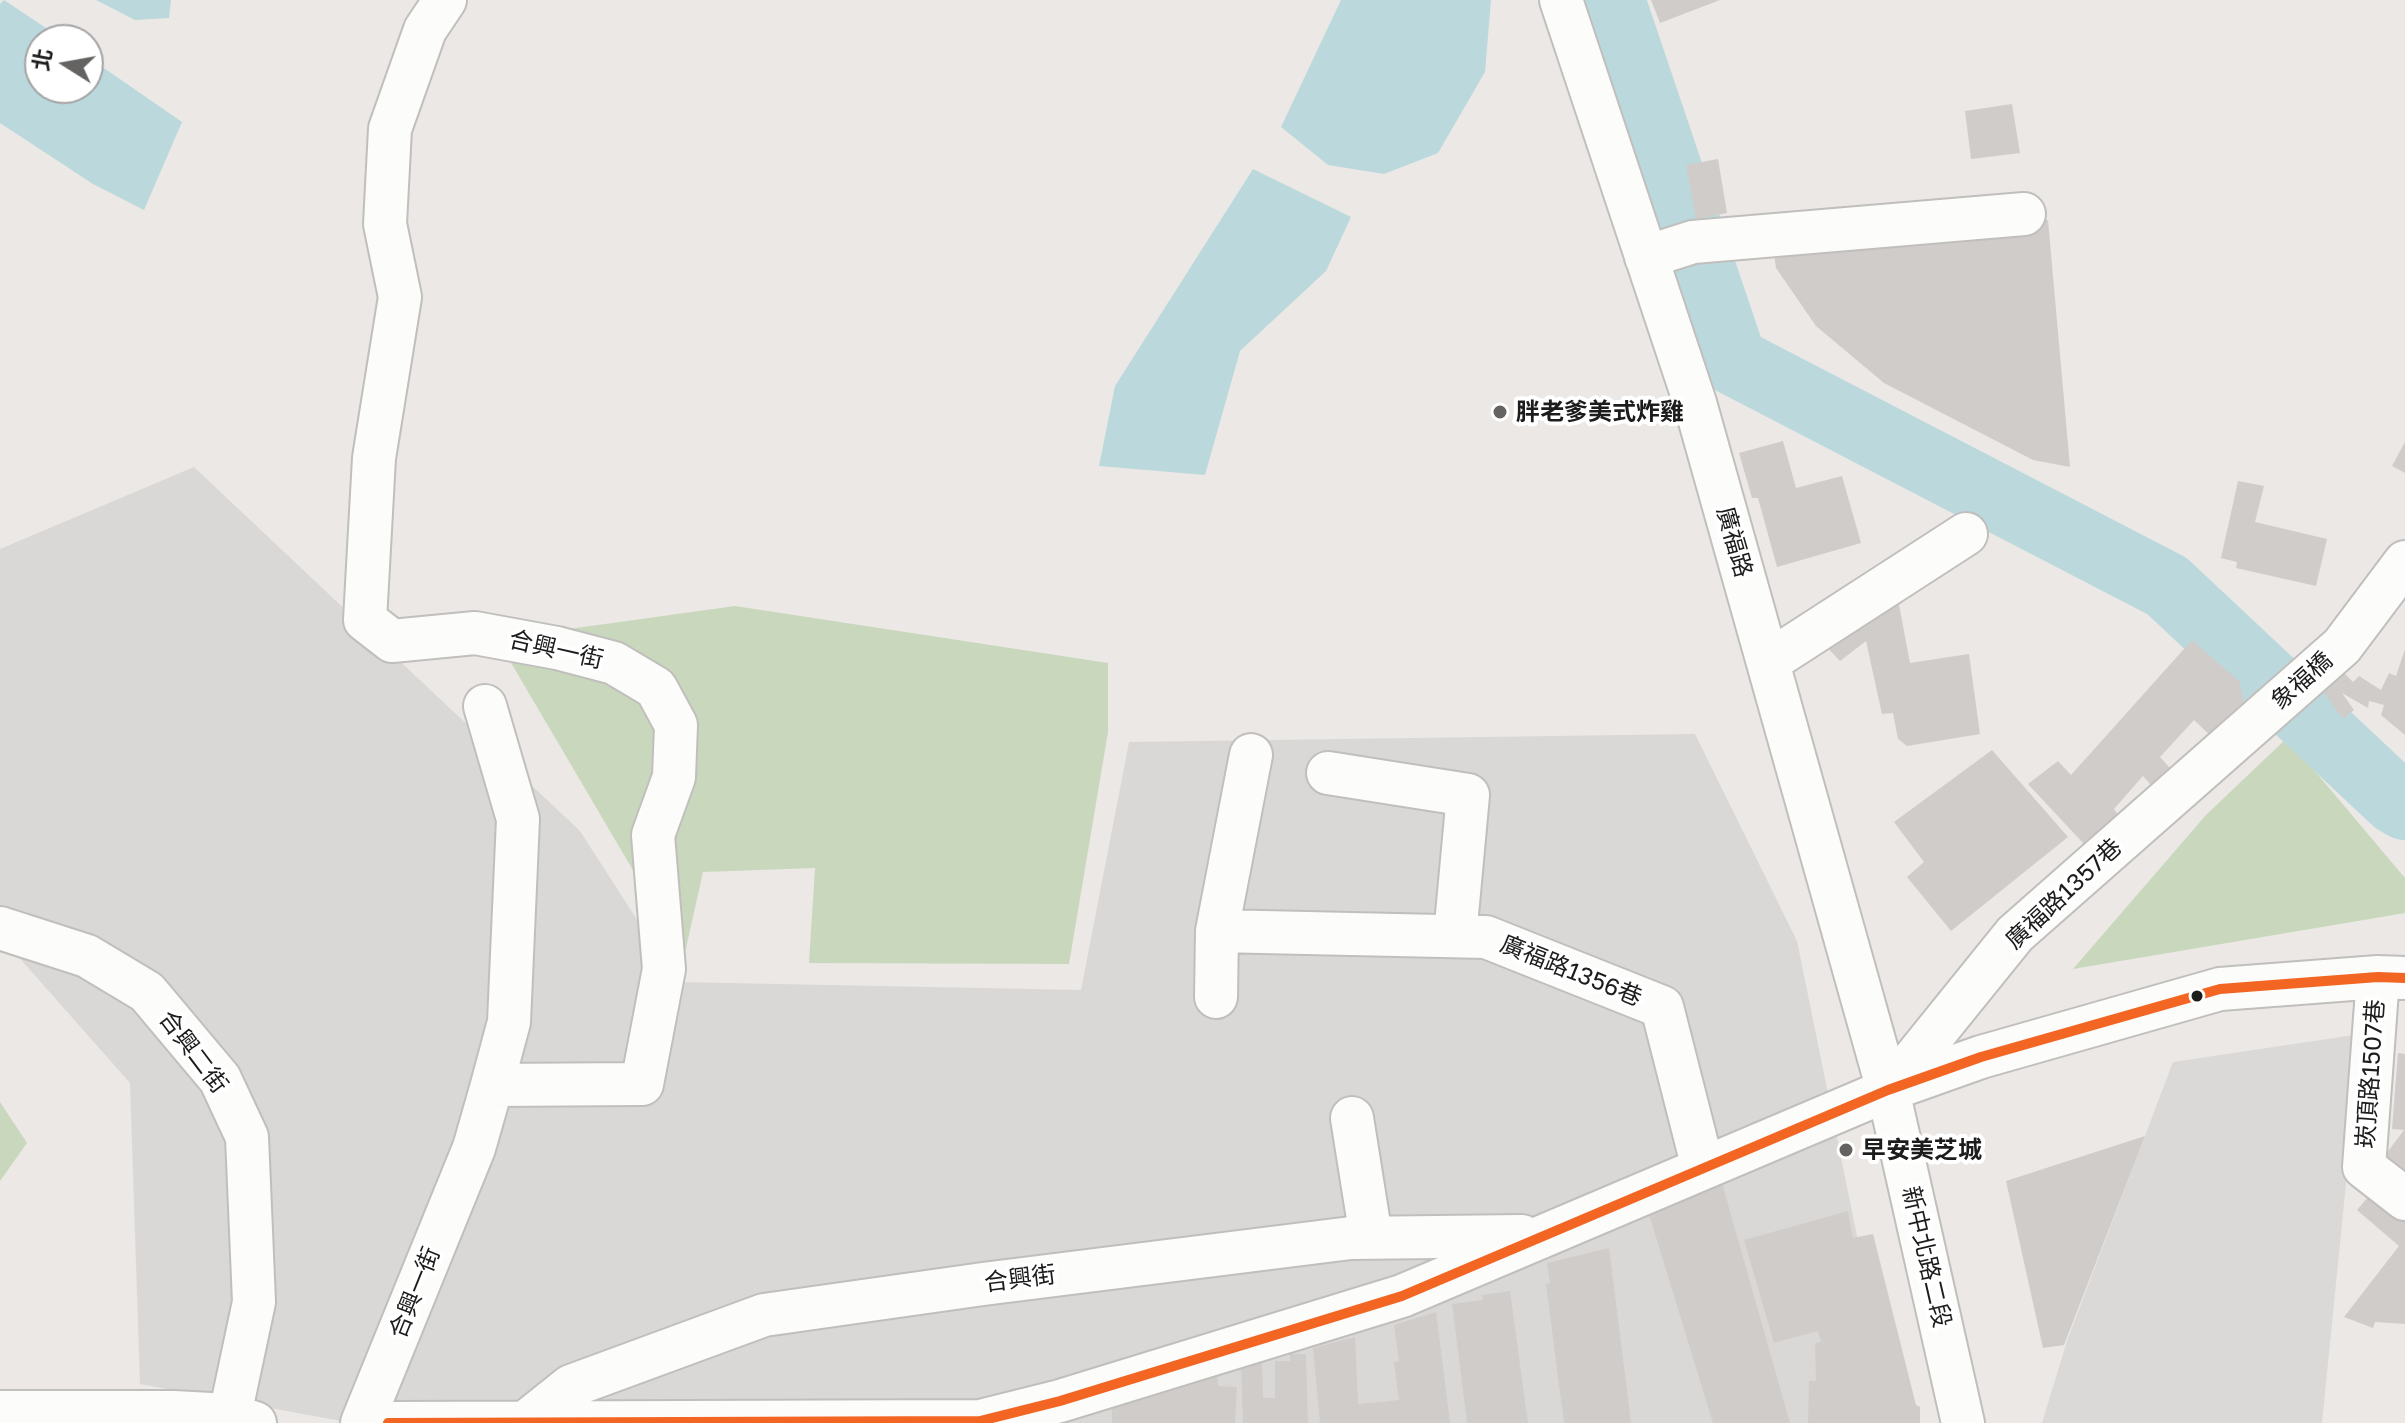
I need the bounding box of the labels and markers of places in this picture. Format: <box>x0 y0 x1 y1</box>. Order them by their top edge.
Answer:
place label: 胖老爹美式炸雞 <box>1516 398 1684 426</box>
marker: 胖老爹美式炸雞 <box>1491 403 1509 421</box>
unlabelled marker <box>2189 988 2205 1004</box>
place label: 早安美芝城 <box>1862 1136 1982 1164</box>
marker: 早安美芝城 <box>1837 1141 1855 1159</box>

